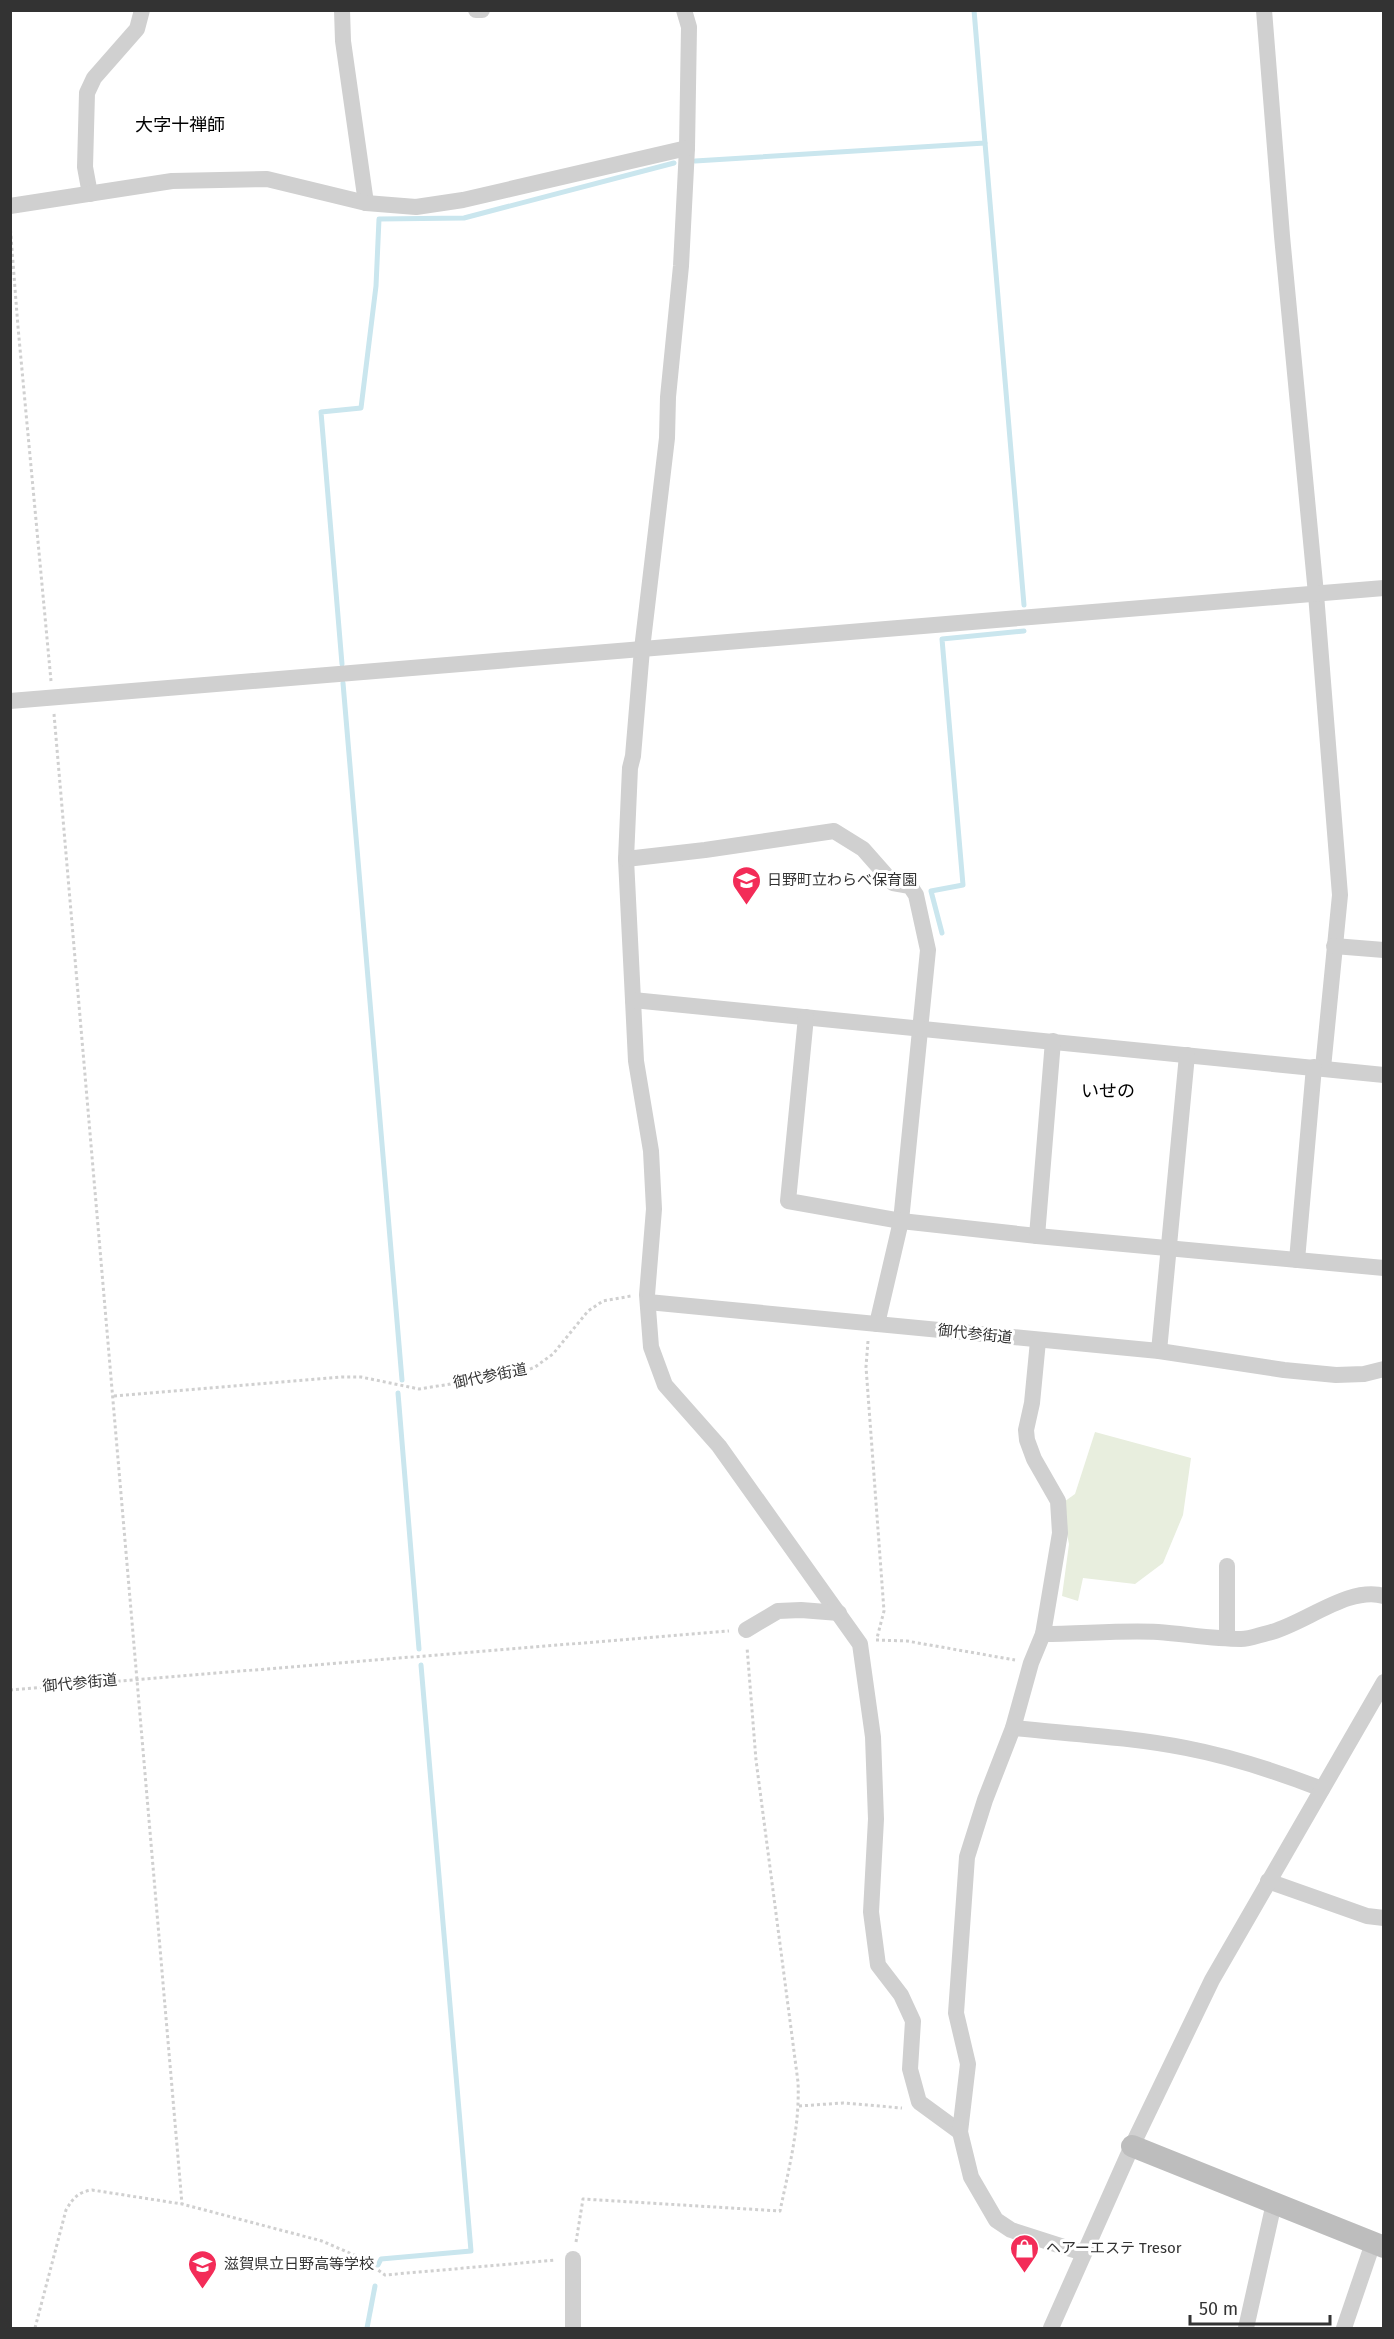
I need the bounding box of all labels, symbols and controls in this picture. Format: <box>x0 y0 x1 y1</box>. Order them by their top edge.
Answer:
district label: 大字十禅師 <box>135 114 225 136</box>
school or university icon: 日野町立わらべ保育園 <box>730 864 762 906</box>
place label: 日野町立わらべ保育園 <box>767 871 917 889</box>
district label: いせの <box>1081 1080 1135 1102</box>
street label: 御代参街道 <box>937 1321 1013 1347</box>
street label: 御代参街道 <box>451 1360 529 1392</box>
street label: 御代参街道 <box>42 1671 118 1695</box>
shop icon: ヘアーエステ Tresor <box>1009 2232 1041 2274</box>
place label: ヘアーエステ Tresor <box>1046 2239 1182 2257</box>
school or university icon: 滋賀県立日野高等学校 <box>187 2248 219 2290</box>
place label: 滋賀県立日野高等学校 <box>224 2255 374 2273</box>
scale bar <box>1190 2288 1330 2326</box>
text: 50 m <box>1199 2298 1238 2320</box>

